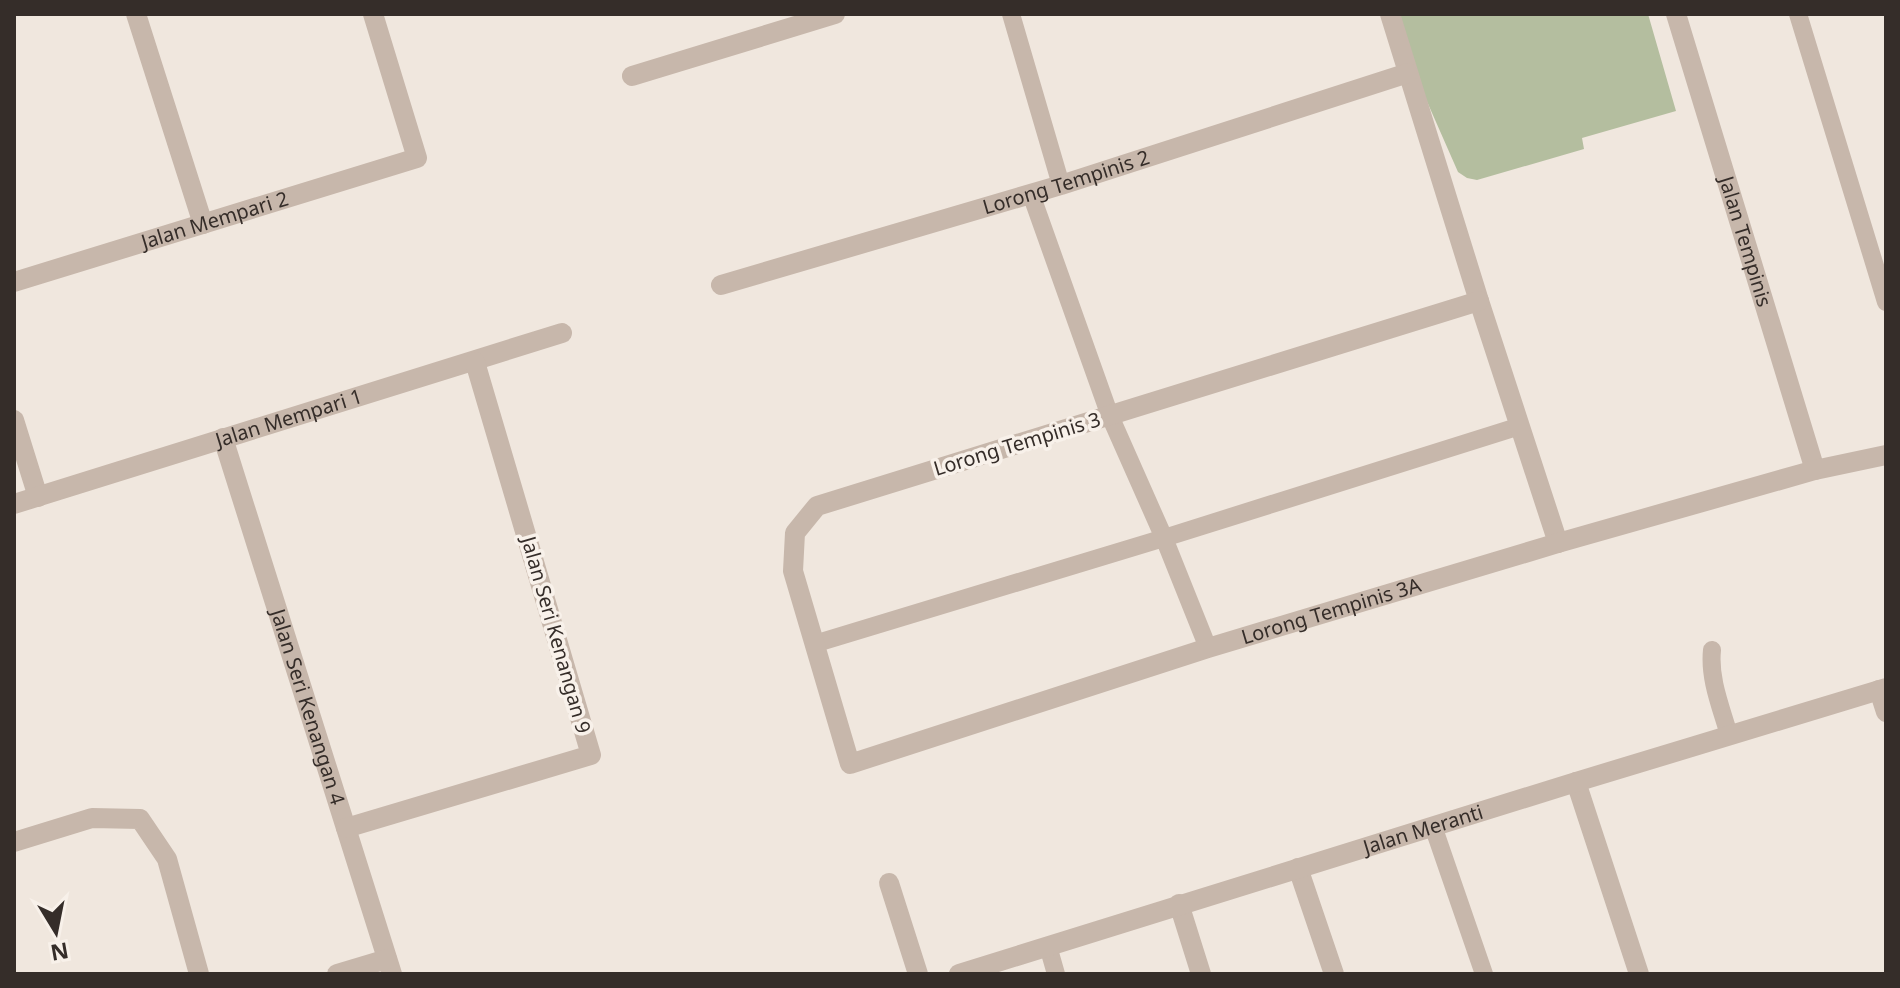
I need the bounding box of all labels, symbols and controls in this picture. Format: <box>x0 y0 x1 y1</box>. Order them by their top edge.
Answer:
street label: Lorong Tempinis 2 <box>979 143 1153 220</box>
street label: Jalan Tempinis <box>1713 171 1778 310</box>
street label: Jalan Mempari 2 <box>136 184 291 256</box>
street label: Jalan Mempari 1 <box>210 382 366 454</box>
street label: Lorong Tempinis 3 <box>930 405 1104 482</box>
street label: Jalan Seri Kenangan 9 <box>515 531 598 736</box>
street label: Lorong Tempinis 3A <box>1238 571 1424 650</box>
street label: Jalan Seri Kenangan 4 <box>264 604 352 809</box>
street label: Jalan Meranti <box>1358 798 1486 861</box>
north arrow <box>16 892 96 972</box>
text: N <box>48 936 71 969</box>

